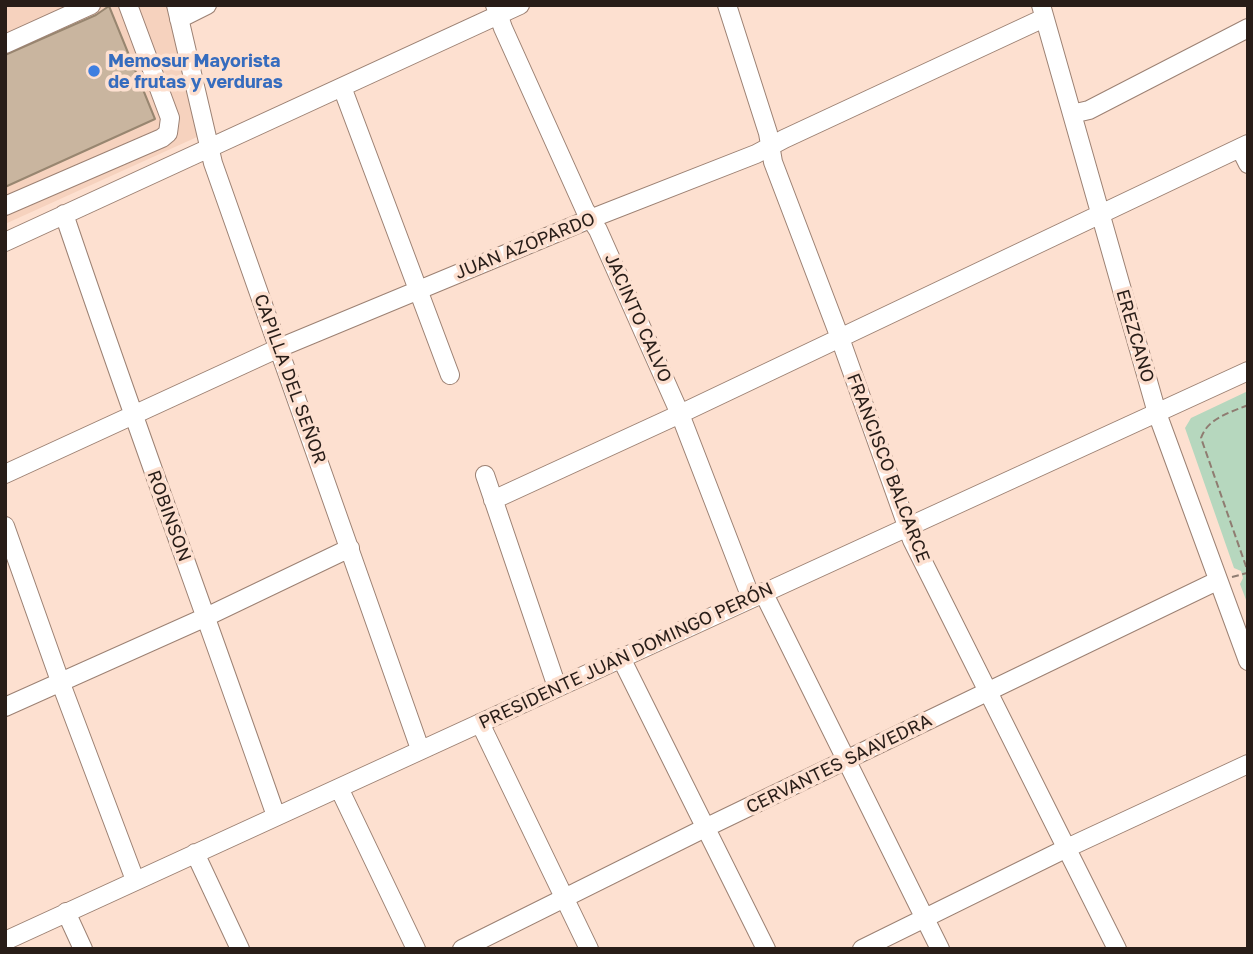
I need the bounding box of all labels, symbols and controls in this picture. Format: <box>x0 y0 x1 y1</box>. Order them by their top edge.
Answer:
place label: Memosur Mayorista de frutas y verduras <box>108 50 283 92</box>
marker: Memosur Mayorista de frutas y verduras <box>86 63 102 79</box>
street label: JUAN AZOPARDO <box>452 208 598 284</box>
street label: JACINTO CALVO <box>600 250 676 386</box>
street label: EREZCANO <box>1111 287 1159 385</box>
street label: CAPILLA DEL SEÑOR <box>249 291 331 467</box>
street label: FRANCISCO BALCARCE <box>842 370 934 566</box>
street label: ROBINSON <box>143 467 195 565</box>
street label: PRESIDENTE JUAN DOMINGO PERÓN <box>475 578 777 734</box>
street label: CERVANTES SAAVEDRA <box>743 710 935 818</box>

